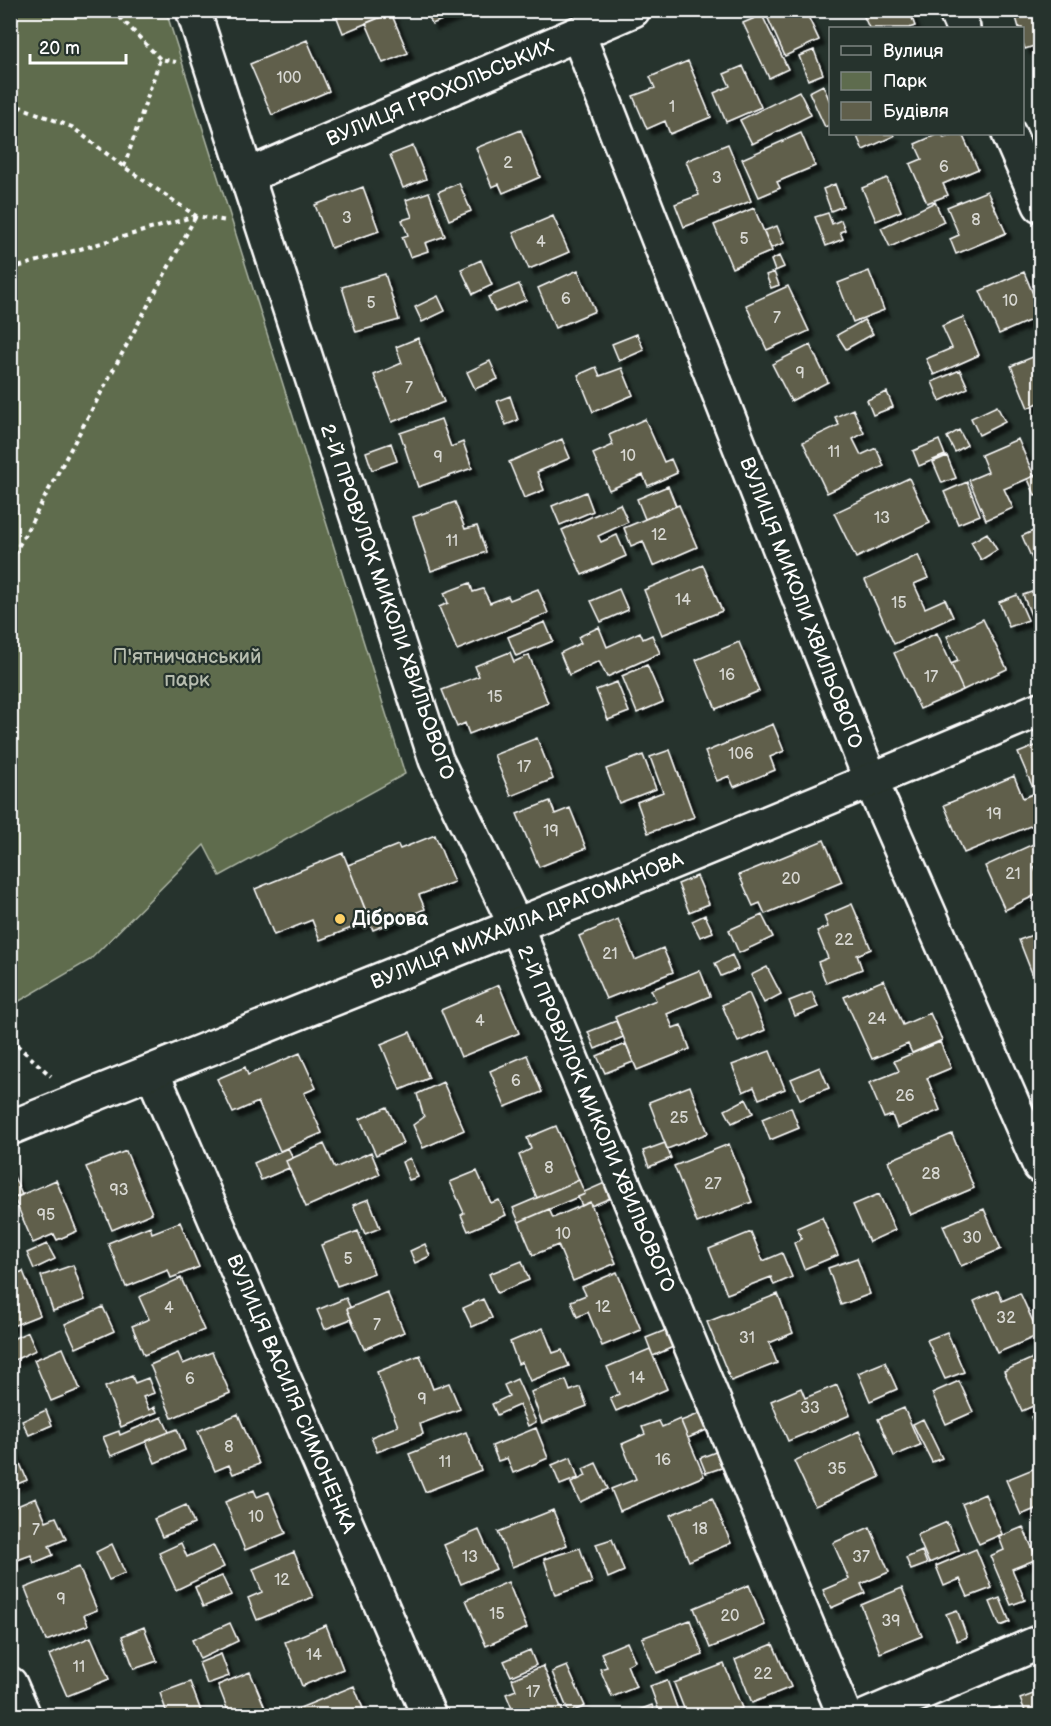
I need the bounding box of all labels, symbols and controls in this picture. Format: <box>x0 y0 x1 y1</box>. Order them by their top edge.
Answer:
scale bar <box>30 27 126 65</box>
legend <box>829 27 1024 135</box>
street label: ВУЛИЦЯ ҐРОХОЛЬСЬКИХ <box>323 34 557 152</box>
text: 20 m <box>39 38 80 59</box>
text: Вулиця <box>883 41 944 62</box>
house number: 100 <box>276 69 302 88</box>
text: Парк <box>883 71 927 92</box>
house number: 1 <box>669 98 675 117</box>
text: Будівля <box>883 101 949 122</box>
house number: 2 <box>503 154 513 173</box>
house number: 6 <box>939 158 949 177</box>
house number: 3 <box>712 169 722 188</box>
house number: 3 <box>342 209 352 228</box>
house number: 8 <box>971 211 981 230</box>
house number: 5 <box>739 230 749 249</box>
house number: 4 <box>536 233 546 252</box>
house number: 6 <box>561 290 571 309</box>
house number: 10 <box>1002 292 1018 311</box>
house number: 5 <box>366 294 376 313</box>
house number: 7 <box>773 309 781 328</box>
house number: 9 <box>795 364 805 383</box>
house number: 7 <box>405 379 413 398</box>
street label: 2-Й ПРОВУЛОК МИКОЛИ ХВИЛЬОВОГО <box>315 421 459 783</box>
house number: 11 <box>828 443 840 462</box>
house number: 10 <box>620 447 636 466</box>
house number: 9 <box>433 448 443 467</box>
street label: ВУЛИЦЯ МИКОЛИ ХВИЛЬОВОГО <box>734 454 868 752</box>
house number: 13 <box>874 509 890 528</box>
house number: 12 <box>651 526 667 545</box>
house number: 11 <box>446 532 458 551</box>
house number: 14 <box>675 591 691 610</box>
house number: 15 <box>891 594 907 613</box>
park label: П'ятничанський парк <box>113 645 261 692</box>
house number: 16 <box>719 666 735 685</box>
house number: 17 <box>924 668 938 687</box>
house number: 15 <box>487 688 503 707</box>
house number: 106 <box>728 745 754 764</box>
house number: 17 <box>517 758 531 777</box>
house number: 19 <box>986 805 1002 824</box>
house number: 19 <box>543 822 559 841</box>
street label: ВУЛИЦЯ МИХАЙЛА ДРАГОМАНОВА <box>367 847 688 995</box>
house number: 21 <box>1005 865 1021 884</box>
house number: 20 <box>782 870 800 889</box>
place label: Діброва <box>352 907 429 931</box>
marker: Діброва <box>333 912 347 926</box>
house number: 22 <box>835 931 854 950</box>
street label: 2-Й ПРОВУЛОК МИКОЛИ ХВИЛЬОВОГО <box>512 942 680 1296</box>
house number: 21 <box>602 945 618 964</box>
house number: 24 <box>868 1010 887 1029</box>
house number: 4 <box>475 1012 485 1031</box>
house number: 6 <box>511 1072 521 1091</box>
house number: 26 <box>895 1087 915 1106</box>
house number: 25 <box>670 1109 688 1128</box>
house number: 8 <box>544 1159 554 1178</box>
house number: 28 <box>922 1165 940 1184</box>
house number: 27 <box>704 1175 722 1194</box>
house number: 93 <box>109 1181 129 1200</box>
house number: 95 <box>37 1206 55 1225</box>
house number: 10 <box>555 1225 571 1244</box>
house number: 30 <box>962 1229 982 1248</box>
house number: 5 <box>343 1250 353 1269</box>
street label: ВУЛИЦЯ ВАСИЛЯ СИМОНЕНКА <box>221 1251 361 1538</box>
house number: 12 <box>595 1298 611 1317</box>
house number: 4 <box>164 1299 174 1318</box>
house number: 32 <box>996 1309 1016 1328</box>
house number: 7 <box>373 1316 381 1335</box>
house number: 31 <box>739 1329 755 1348</box>
house number: 14 <box>629 1369 645 1388</box>
house number: 6 <box>185 1370 195 1389</box>
house number: 9 <box>417 1390 427 1409</box>
house number: 33 <box>800 1399 820 1418</box>
house number: 8 <box>224 1438 234 1457</box>
house number: 16 <box>655 1451 671 1470</box>
house number: 11 <box>439 1453 451 1472</box>
house number: 35 <box>827 1460 847 1479</box>
house number: 10 <box>248 1508 264 1527</box>
house number: 18 <box>692 1520 708 1539</box>
house number: 7 <box>32 1521 40 1540</box>
house number: 13 <box>462 1548 478 1567</box>
house number: 37 <box>852 1548 870 1567</box>
house number: 12 <box>274 1571 290 1590</box>
house number: 9 <box>56 1590 66 1609</box>
house number: 15 <box>489 1605 505 1624</box>
house number: 20 <box>721 1607 739 1626</box>
house number: 39 <box>881 1612 901 1631</box>
house number: 14 <box>306 1646 322 1665</box>
house number: 11 <box>73 1658 85 1677</box>
house number: 22 <box>754 1665 773 1684</box>
house number: 17 <box>526 1683 540 1702</box>

